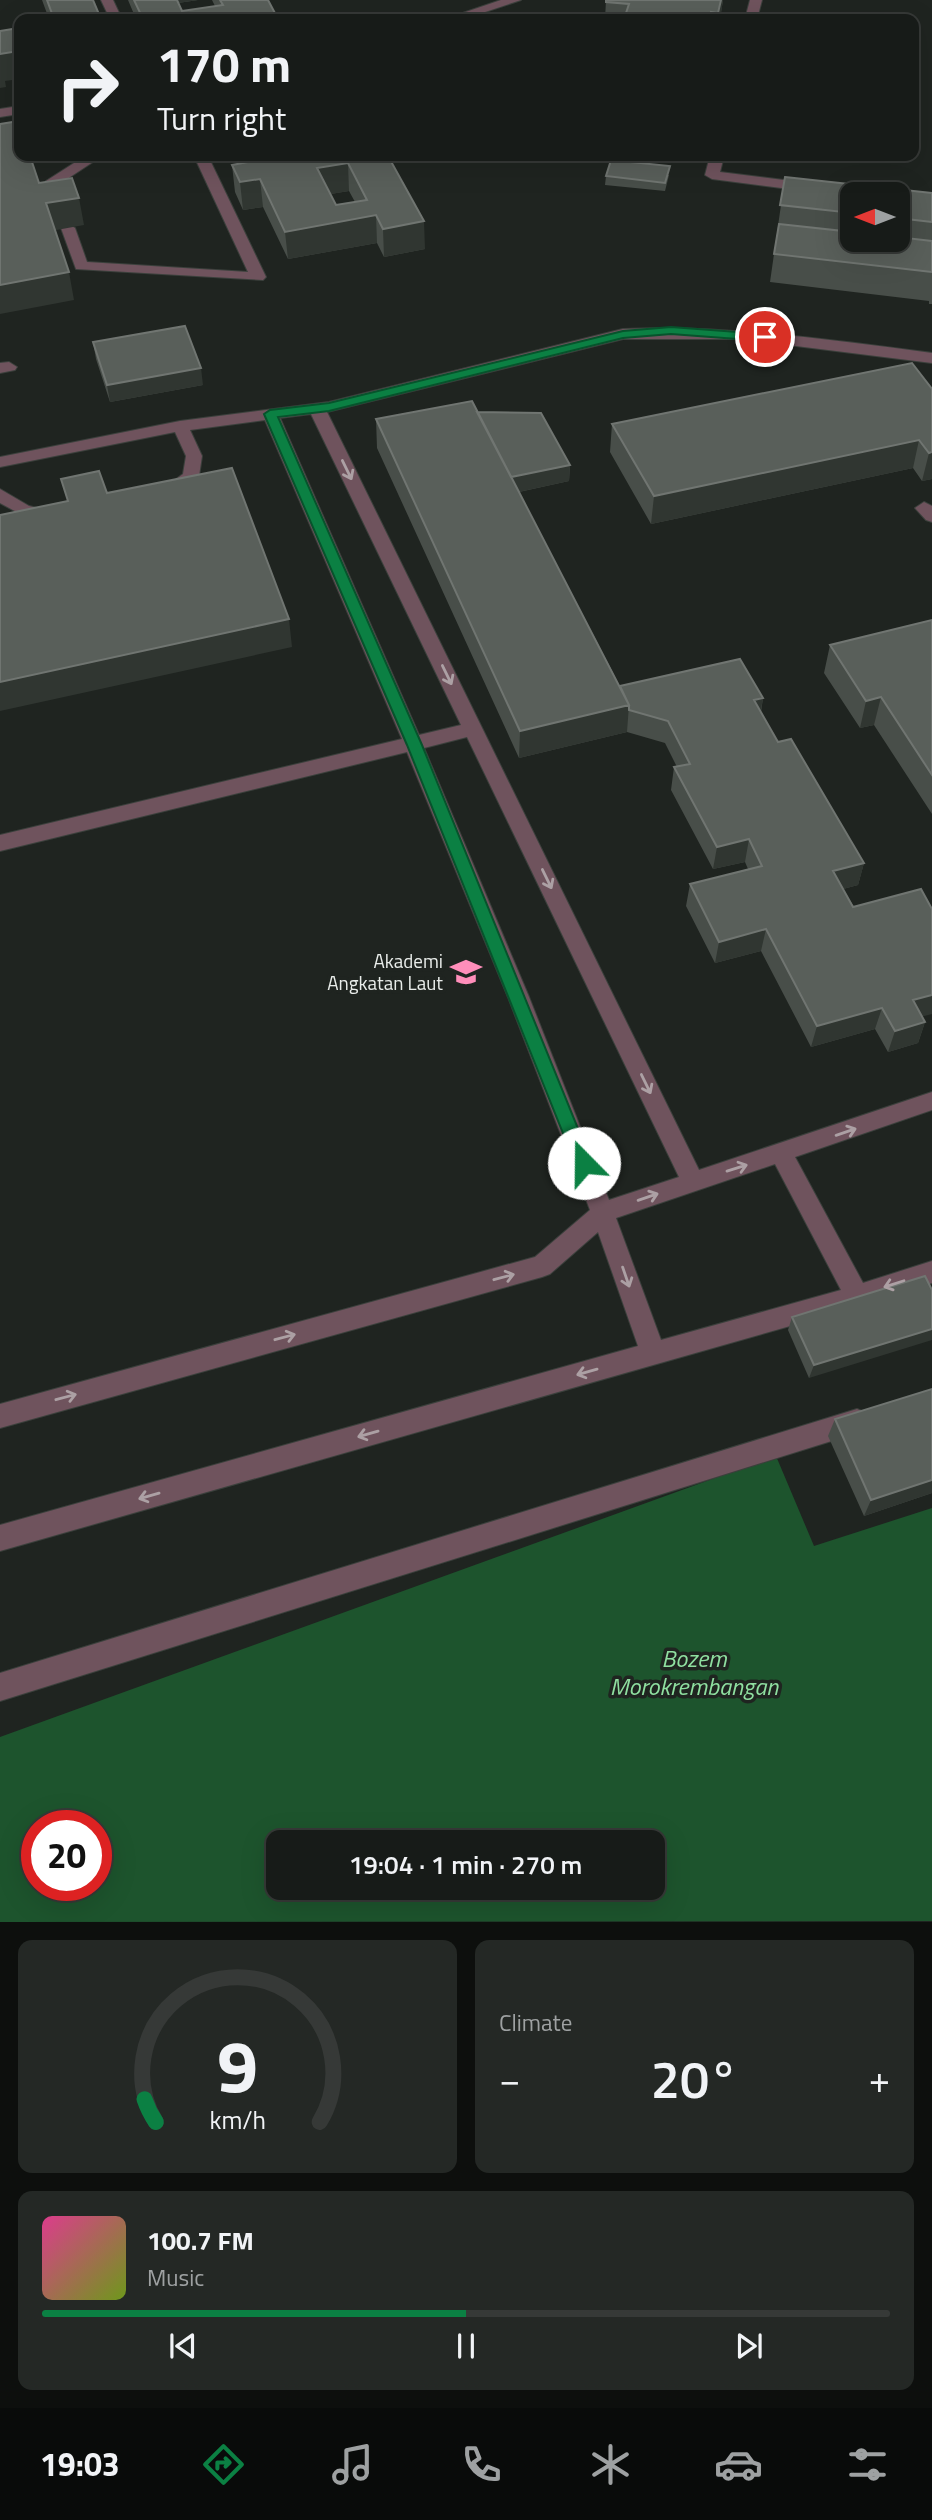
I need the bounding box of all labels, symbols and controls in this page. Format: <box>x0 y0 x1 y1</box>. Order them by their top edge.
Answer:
text: 170 m <box>157 26 291 101</box>
icon: right <box>42 42 133 133</box>
text: Turn right <box>157 94 286 142</box>
north arrow <box>840 182 910 252</box>
map controls <box>840 182 910 252</box>
pin <box>735 307 795 367</box>
icon: arrive <box>746 318 784 356</box>
one-way arrow <box>341 459 355 480</box>
one-way arrow <box>441 664 455 685</box>
one-way arrow <box>540 868 554 889</box>
place label: Akademi Angkatan Laut <box>327 946 443 997</box>
school or university icon: Akademi Angkatan Laut <box>449 955 483 989</box>
one-way arrow <box>639 1073 653 1094</box>
one-way arrow <box>834 1125 856 1137</box>
position arrow <box>547 1126 621 1200</box>
one-way arrow <box>726 1161 748 1174</box>
one-way arrow <box>637 1190 659 1202</box>
one-way arrow <box>621 1265 633 1287</box>
one-way arrow <box>493 1269 515 1282</box>
one-way arrow <box>884 1279 906 1291</box>
one-way arrow <box>273 1330 296 1343</box>
one-way arrow <box>576 1366 598 1379</box>
one-way arrow <box>55 1390 77 1403</box>
one-way arrow <box>357 1428 380 1441</box>
one-way arrow <box>138 1490 161 1503</box>
water label: Bozem Morokrembangan <box>610 1640 779 1704</box>
speed limit sign: 20 <box>21 1810 112 1901</box>
text: 19:04 · 1 min · 270 m <box>349 1845 582 1884</box>
text: Climate <box>499 2005 572 2040</box>
text: 9 <box>217 2011 258 2121</box>
text: 20° <box>651 2039 738 2118</box>
text: − <box>499 2050 520 2108</box>
text: + <box>869 2050 890 2108</box>
text: km/h <box>209 2101 266 2139</box>
text: 100.7 FM <box>147 2221 254 2260</box>
text: Music <box>147 2260 204 2295</box>
icon: previous <box>164 2327 202 2365</box>
icon: pause <box>447 2327 485 2365</box>
icon: next <box>730 2327 768 2365</box>
text: 19:03 <box>40 2440 120 2488</box>
icon: directions <box>199 2440 248 2489</box>
icon: music <box>328 2440 377 2489</box>
icon: phone <box>457 2440 506 2489</box>
icon: climate <box>586 2440 635 2489</box>
icon: car <box>714 2440 763 2489</box>
icon: filters <box>843 2440 892 2489</box>

